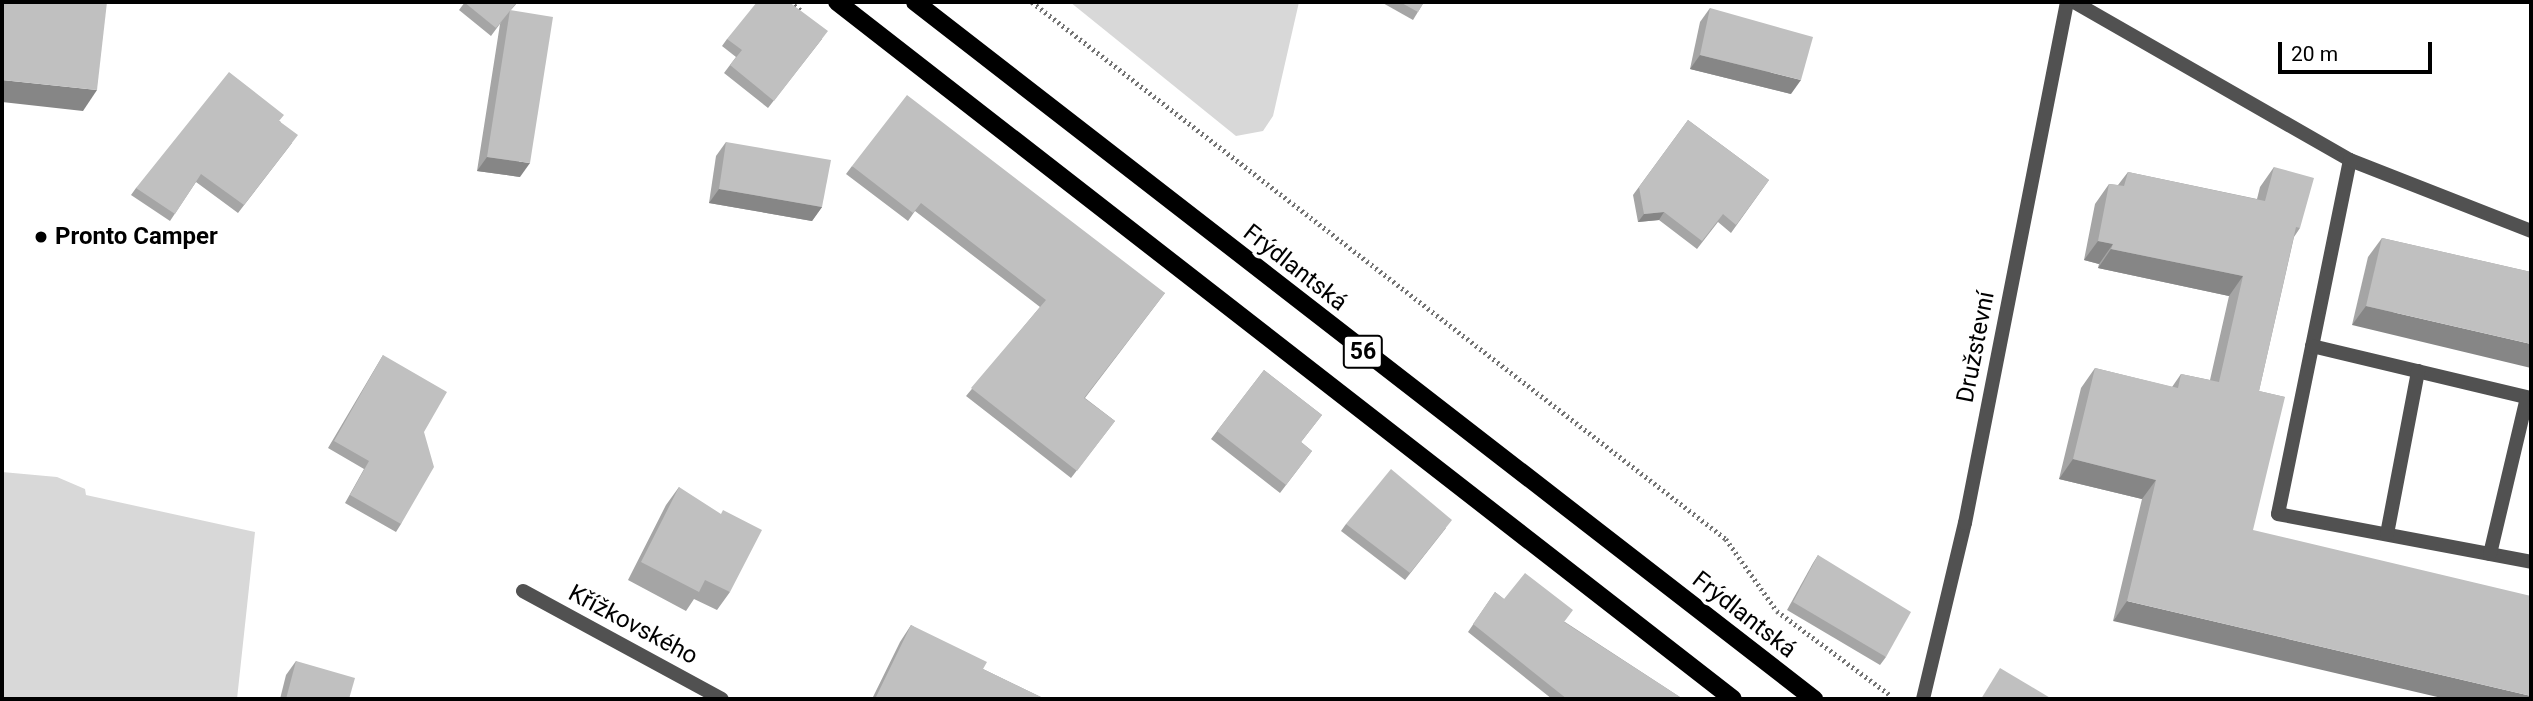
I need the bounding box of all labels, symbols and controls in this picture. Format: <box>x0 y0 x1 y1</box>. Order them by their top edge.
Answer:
scale bar <box>2281 28 2435 72</box>
text: 20 m <box>2291 42 2338 66</box>
street label: Frýdlantská <box>1237 219 1353 317</box>
place label: Pronto Camper <box>55 223 218 251</box>
marker: Pronto Camper <box>33 229 49 245</box>
street label: Družstevní <box>1951 289 2001 405</box>
road number: 56 <box>1342 332 1384 372</box>
street label: Frýdlantská <box>1686 566 1802 664</box>
street label: Křížkovského <box>563 579 703 671</box>

